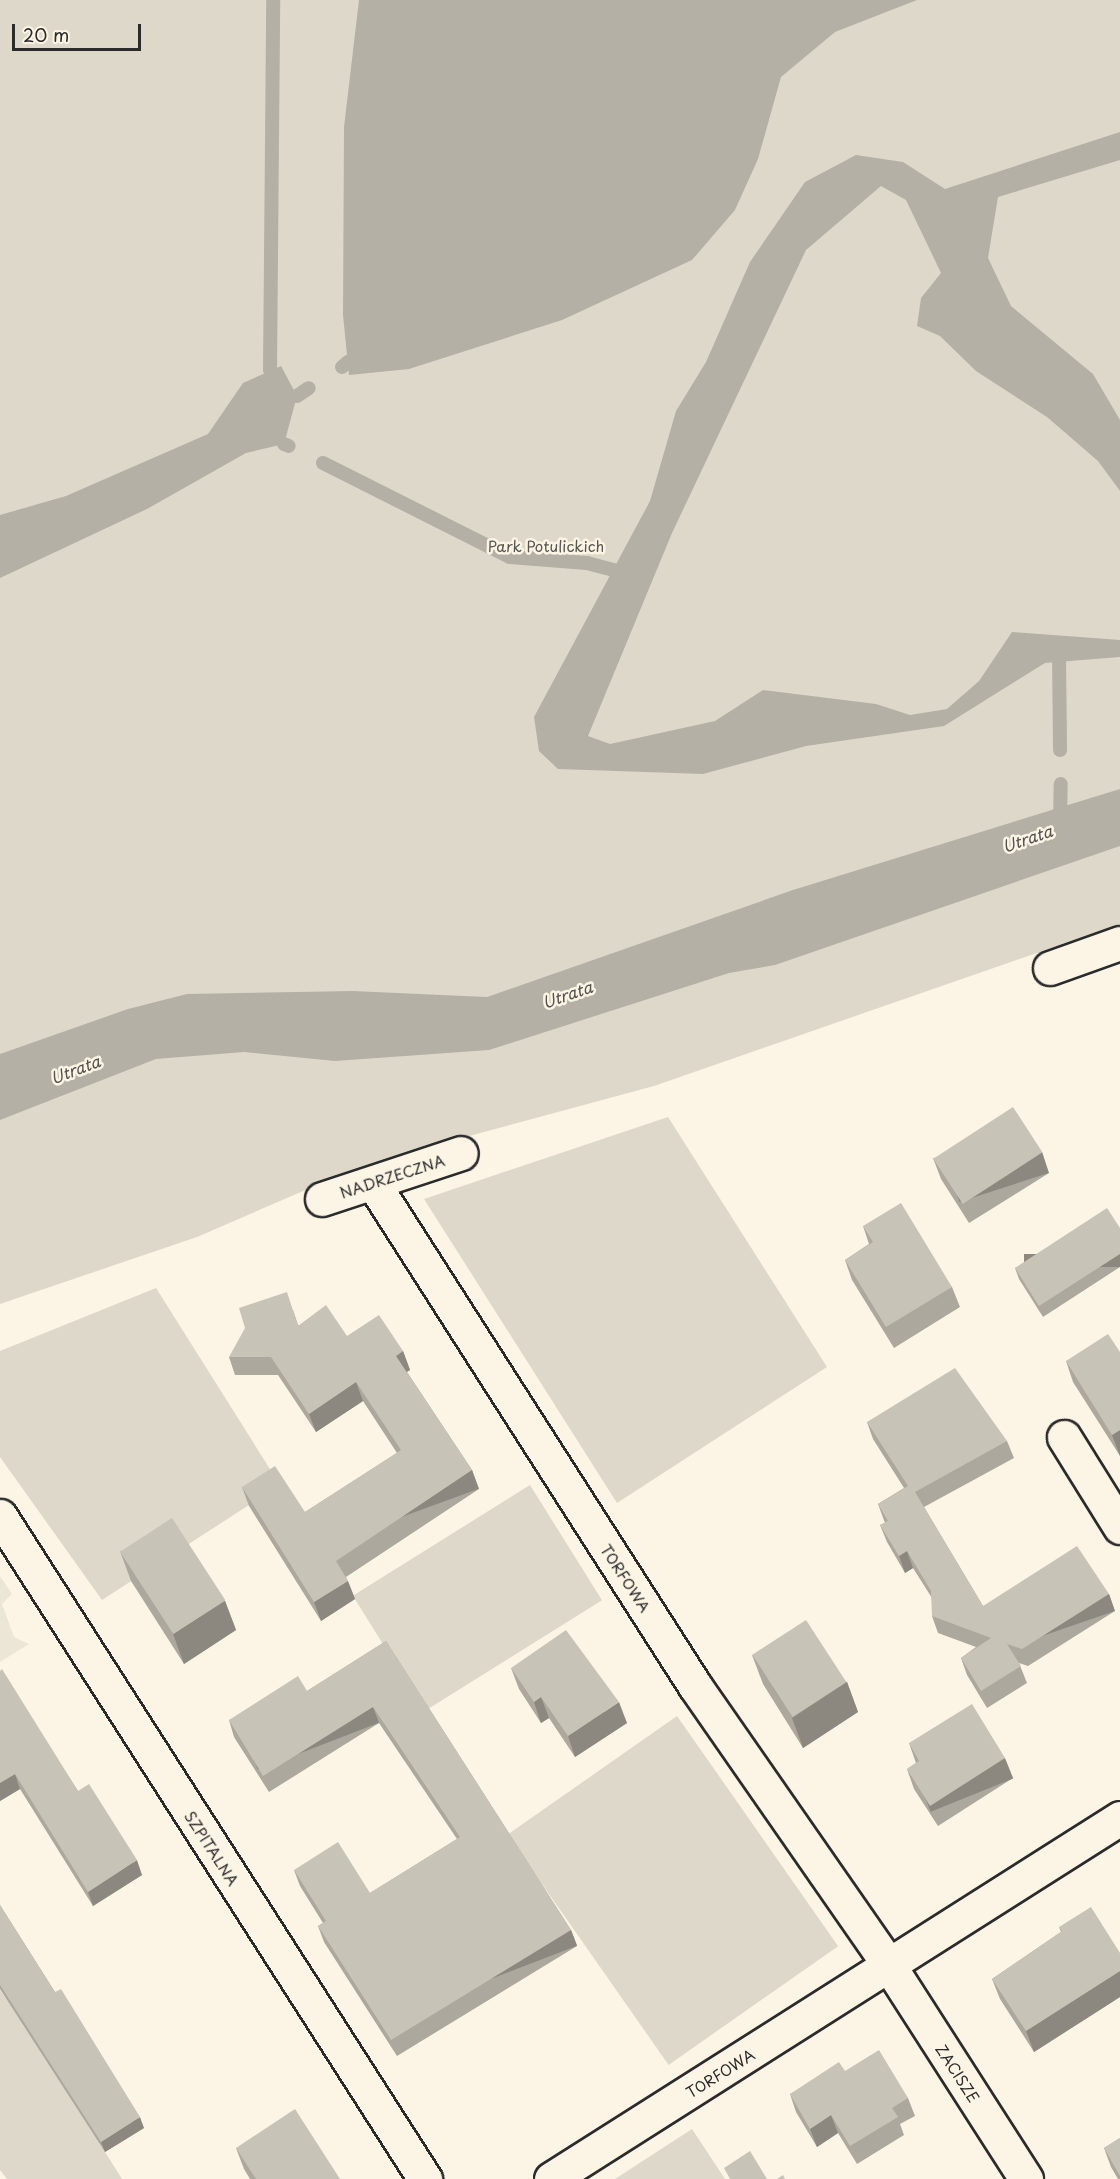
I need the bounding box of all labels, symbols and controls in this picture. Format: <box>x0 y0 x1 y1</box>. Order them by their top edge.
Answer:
scale bar <box>15 12 144 50</box>
text: 20 m <box>23 21 69 48</box>
park label: Park Potulickich <box>488 537 604 555</box>
water label: Utrata <box>999 820 1055 856</box>
water label: Utrata <box>539 976 595 1012</box>
water label: Utrata <box>47 1051 103 1087</box>
street label: NADRZECZNA <box>337 1151 447 1201</box>
street label: TORFOWA <box>597 1541 655 1615</box>
street label: SZPITALNA <box>181 1807 243 1889</box>
street label: ZACISZE <box>933 2040 983 2106</box>
street label: TORFOWA <box>682 2045 758 2101</box>

